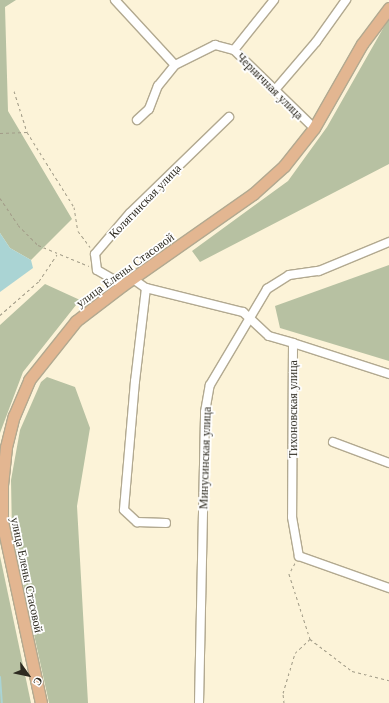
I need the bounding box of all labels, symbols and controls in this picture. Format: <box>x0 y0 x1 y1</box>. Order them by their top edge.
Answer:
street label: Черничная улица <box>234 50 306 122</box>
street label: Колягинская улица <box>106 161 184 241</box>
street label: улица Елены Стасовой <box>73 230 177 310</box>
street label: Тихоновская улица <box>286 360 300 458</box>
street label: Минусинская улица <box>196 406 214 510</box>
street label: улица Елены Стасовой <box>8 516 46 634</box>
north arrow <box>8 655 48 695</box>
text: С <box>30 674 46 689</box>

